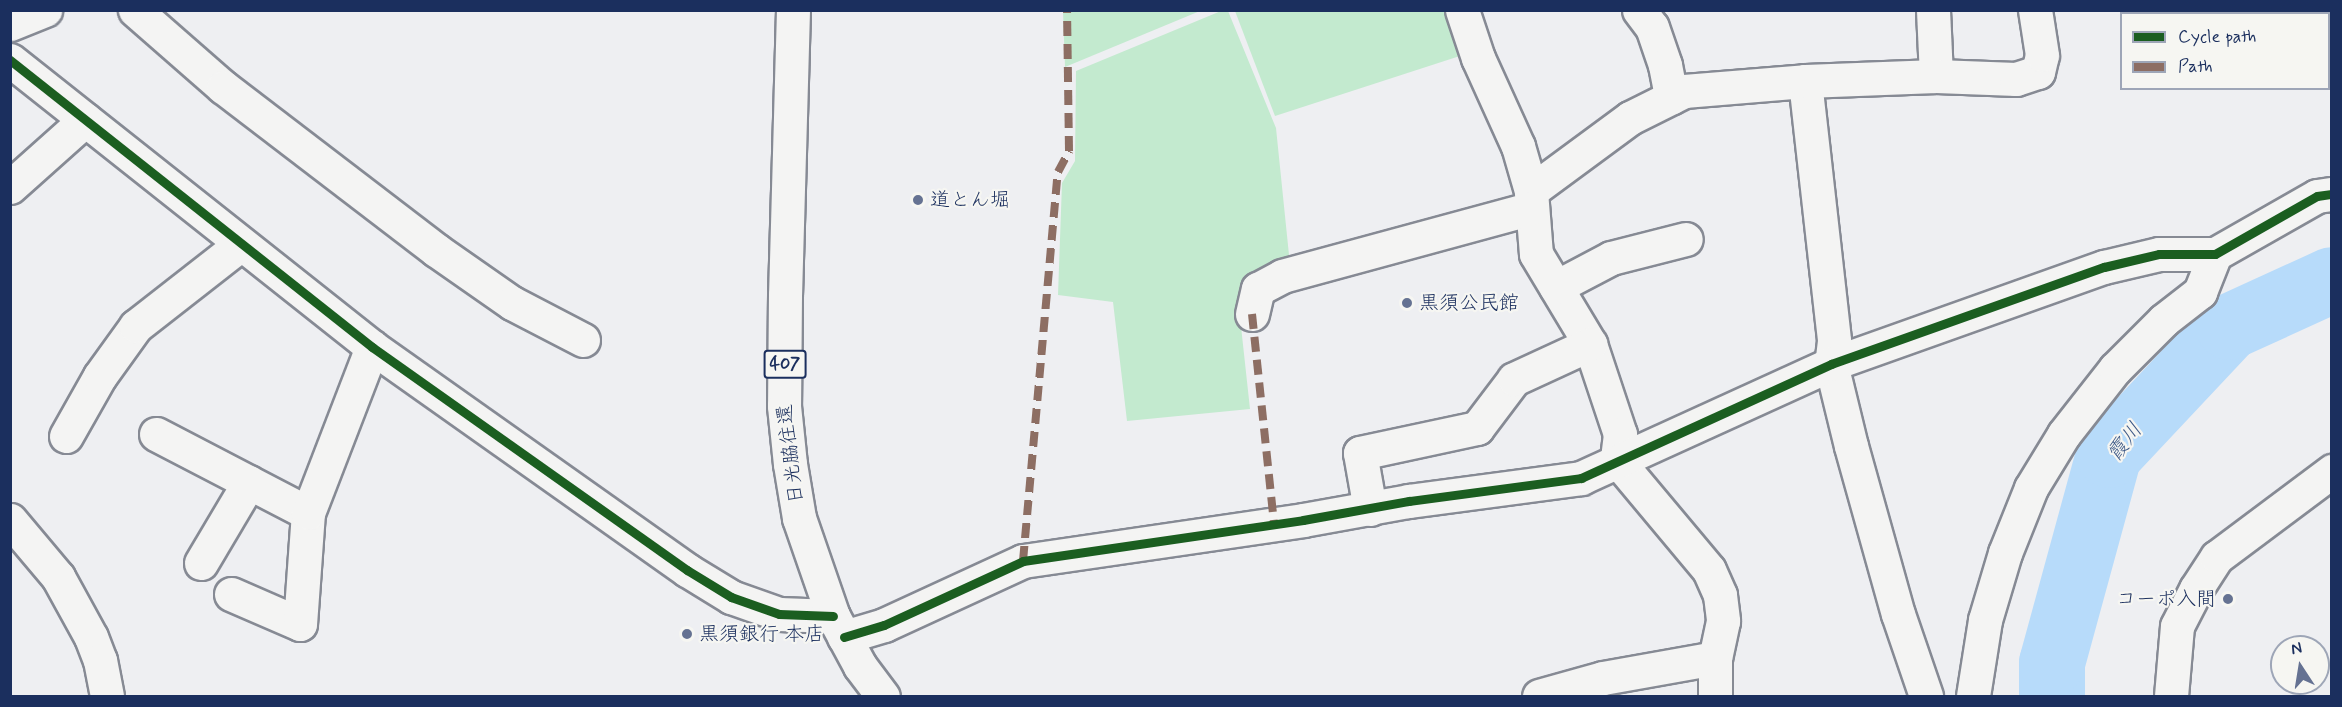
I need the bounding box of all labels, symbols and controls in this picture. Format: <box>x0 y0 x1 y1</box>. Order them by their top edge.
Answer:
legend <box>2120 12 2330 90</box>
text: Cycle path <box>2178 25 2256 49</box>
text: Path <box>2178 55 2213 79</box>
place label: 道とん堀 <box>930 188 1010 212</box>
marker: 道とん堀 <box>911 193 925 207</box>
place label: 黒須公民館 <box>1419 291 1519 315</box>
marker: 黒須公民館 <box>1400 296 1414 310</box>
road number: 407 <box>762 349 808 379</box>
street label: 日光脇往還 <box>773 403 809 505</box>
water label: 霞川 <box>2102 418 2148 466</box>
place label: コーポ入間 <box>2116 587 2216 611</box>
marker: コーポ入間 <box>2221 592 2235 606</box>
place label: 黒須銀行 本店 <box>699 622 824 646</box>
marker: 黒須銀行 本店 <box>680 627 694 641</box>
north arrow <box>2270 635 2330 695</box>
text: N <box>2289 637 2304 660</box>

